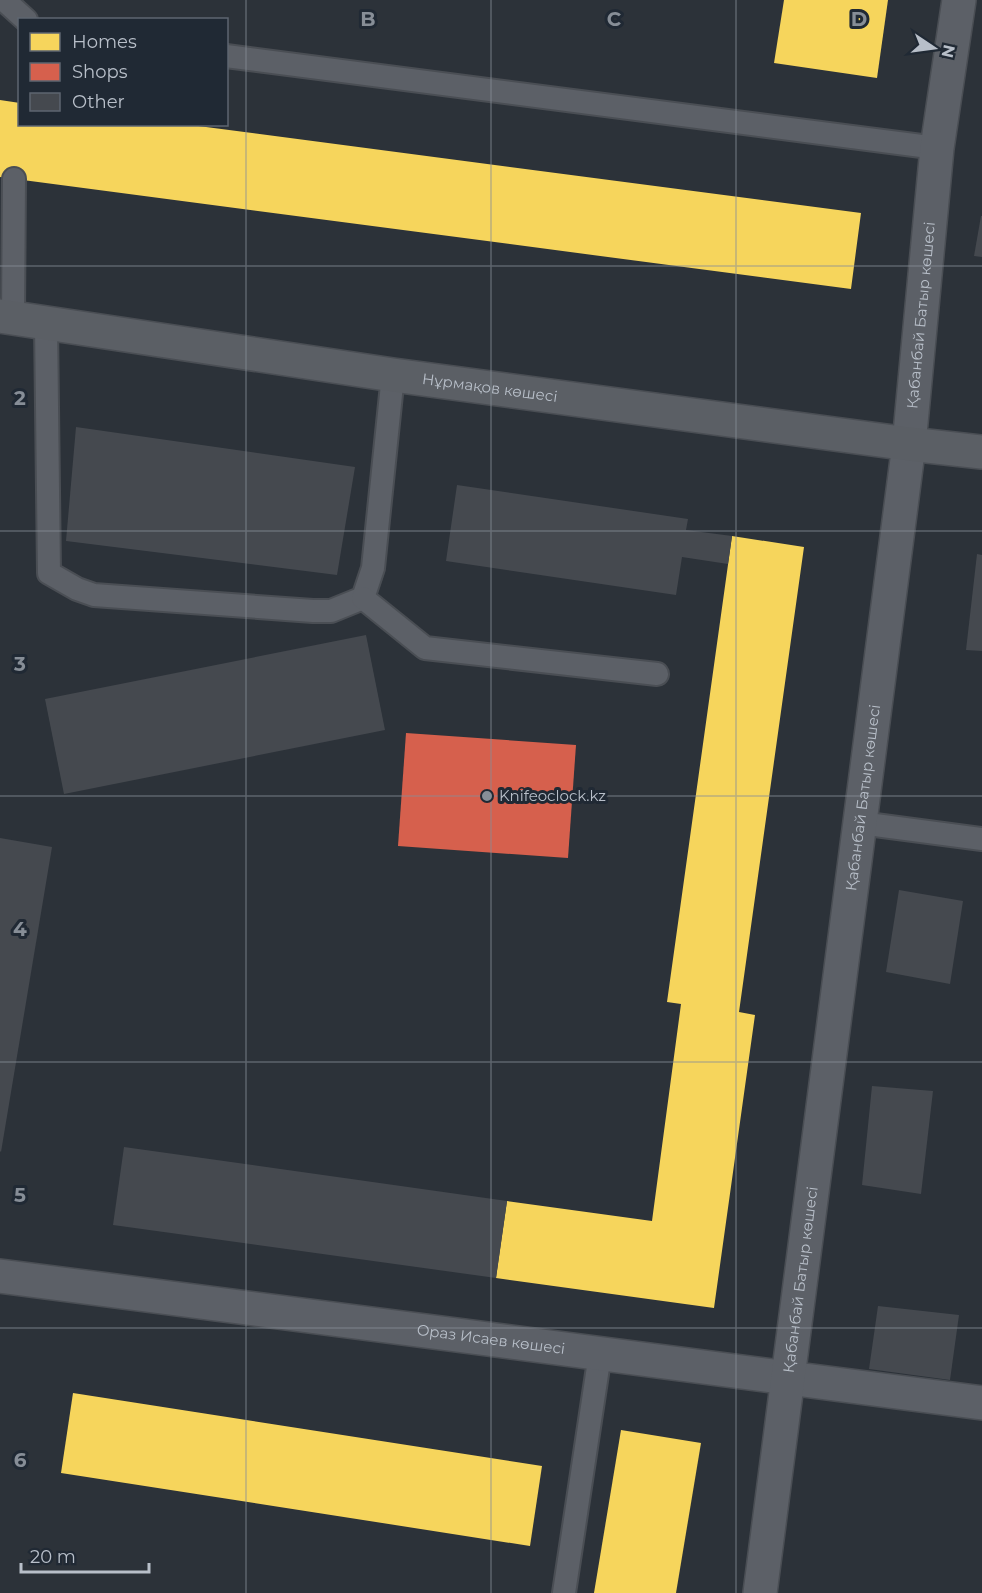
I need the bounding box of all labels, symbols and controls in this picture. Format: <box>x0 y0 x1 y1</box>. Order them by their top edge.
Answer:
text: B <box>360 7 376 31</box>
text: C <box>607 7 622 31</box>
text: D <box>851 7 867 31</box>
legend <box>18 18 228 126</box>
north arrow <box>904 18 964 78</box>
text: Homes <box>72 31 137 53</box>
text: N <box>937 43 959 60</box>
text: Shops <box>72 61 128 83</box>
text: Other <box>72 91 125 113</box>
street label: Қабанбай Батыр көшесі <box>902 221 939 410</box>
street label: Нұрмақов көшесі <box>421 369 559 406</box>
text: 2 <box>14 386 26 410</box>
text: 3 <box>13 652 26 676</box>
street label: Қабанбай Батыр көшесі <box>841 703 884 892</box>
place label: Knifeoclock.kz <box>499 786 606 805</box>
marker: Knifeoclock.kz <box>480 789 494 803</box>
text: 4 <box>13 917 27 941</box>
text: 5 <box>14 1183 26 1207</box>
street label: Қабанбай Батыр көшесі <box>779 1185 822 1374</box>
street label: Ораз Исаев көшесі <box>416 1320 566 1358</box>
text: 6 <box>14 1448 27 1472</box>
scale bar <box>21 1536 148 1574</box>
text: 20 m <box>30 1546 76 1568</box>

